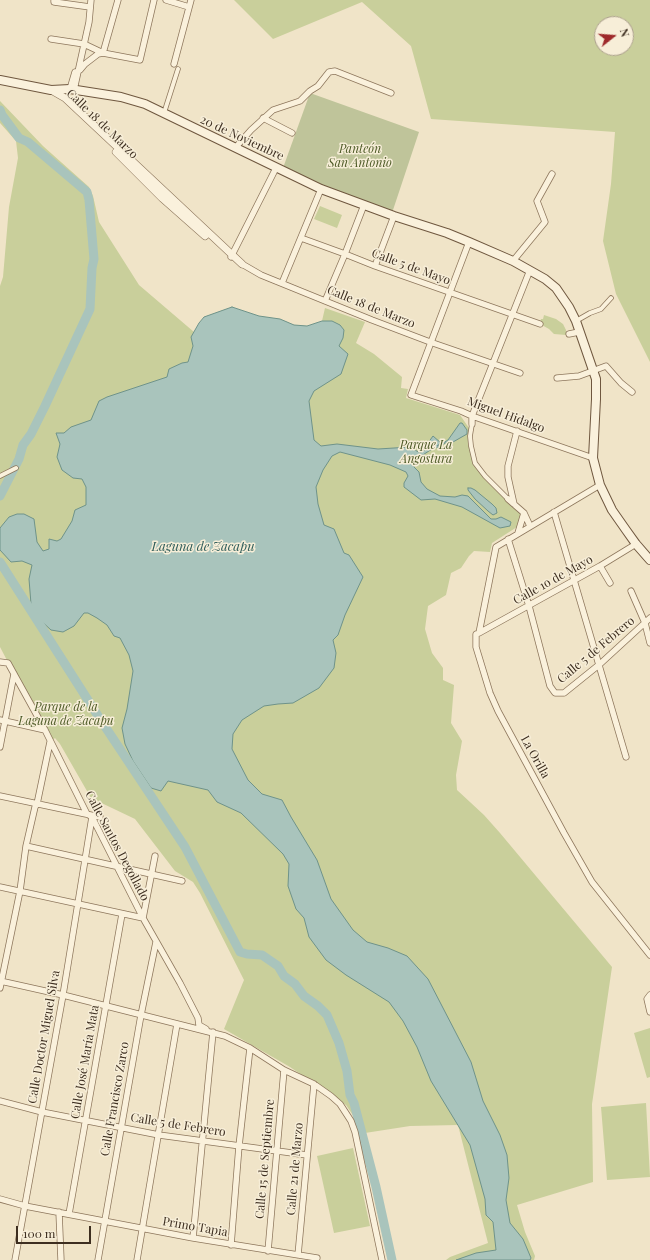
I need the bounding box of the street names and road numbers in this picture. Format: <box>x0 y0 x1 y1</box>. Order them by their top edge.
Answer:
street label: Calle 18 de Marzo <box>63 86 141 162</box>
street label: 20 de Noviembre <box>198 112 286 164</box>
street label: Calle 5 de Mayo <box>370 246 452 288</box>
street label: Calle 18 de Marzo <box>325 283 417 331</box>
street label: Miguel Hidalgo <box>465 394 547 436</box>
street label: Calle 1o de Mayo <box>511 552 595 608</box>
street label: Calle 5 de Febrero <box>555 614 637 686</box>
street label: La Orilla <box>517 733 553 781</box>
street label: Calle Santos Degollado <box>82 788 152 904</box>
street label: Calle Doctor Miguel Silva <box>25 969 63 1105</box>
street label: Calle José María Mata <box>68 1004 102 1120</box>
street label: Calle Francisco Zarco <box>98 1041 132 1157</box>
street label: Calle 15 de Septiembre <box>253 1098 277 1220</box>
street label: Calle 5 de Febrero <box>129 1110 227 1140</box>
street label: Calle 21 de Marzo <box>284 1122 306 1216</box>
street label: Primo Tapia <box>161 1214 229 1240</box>

